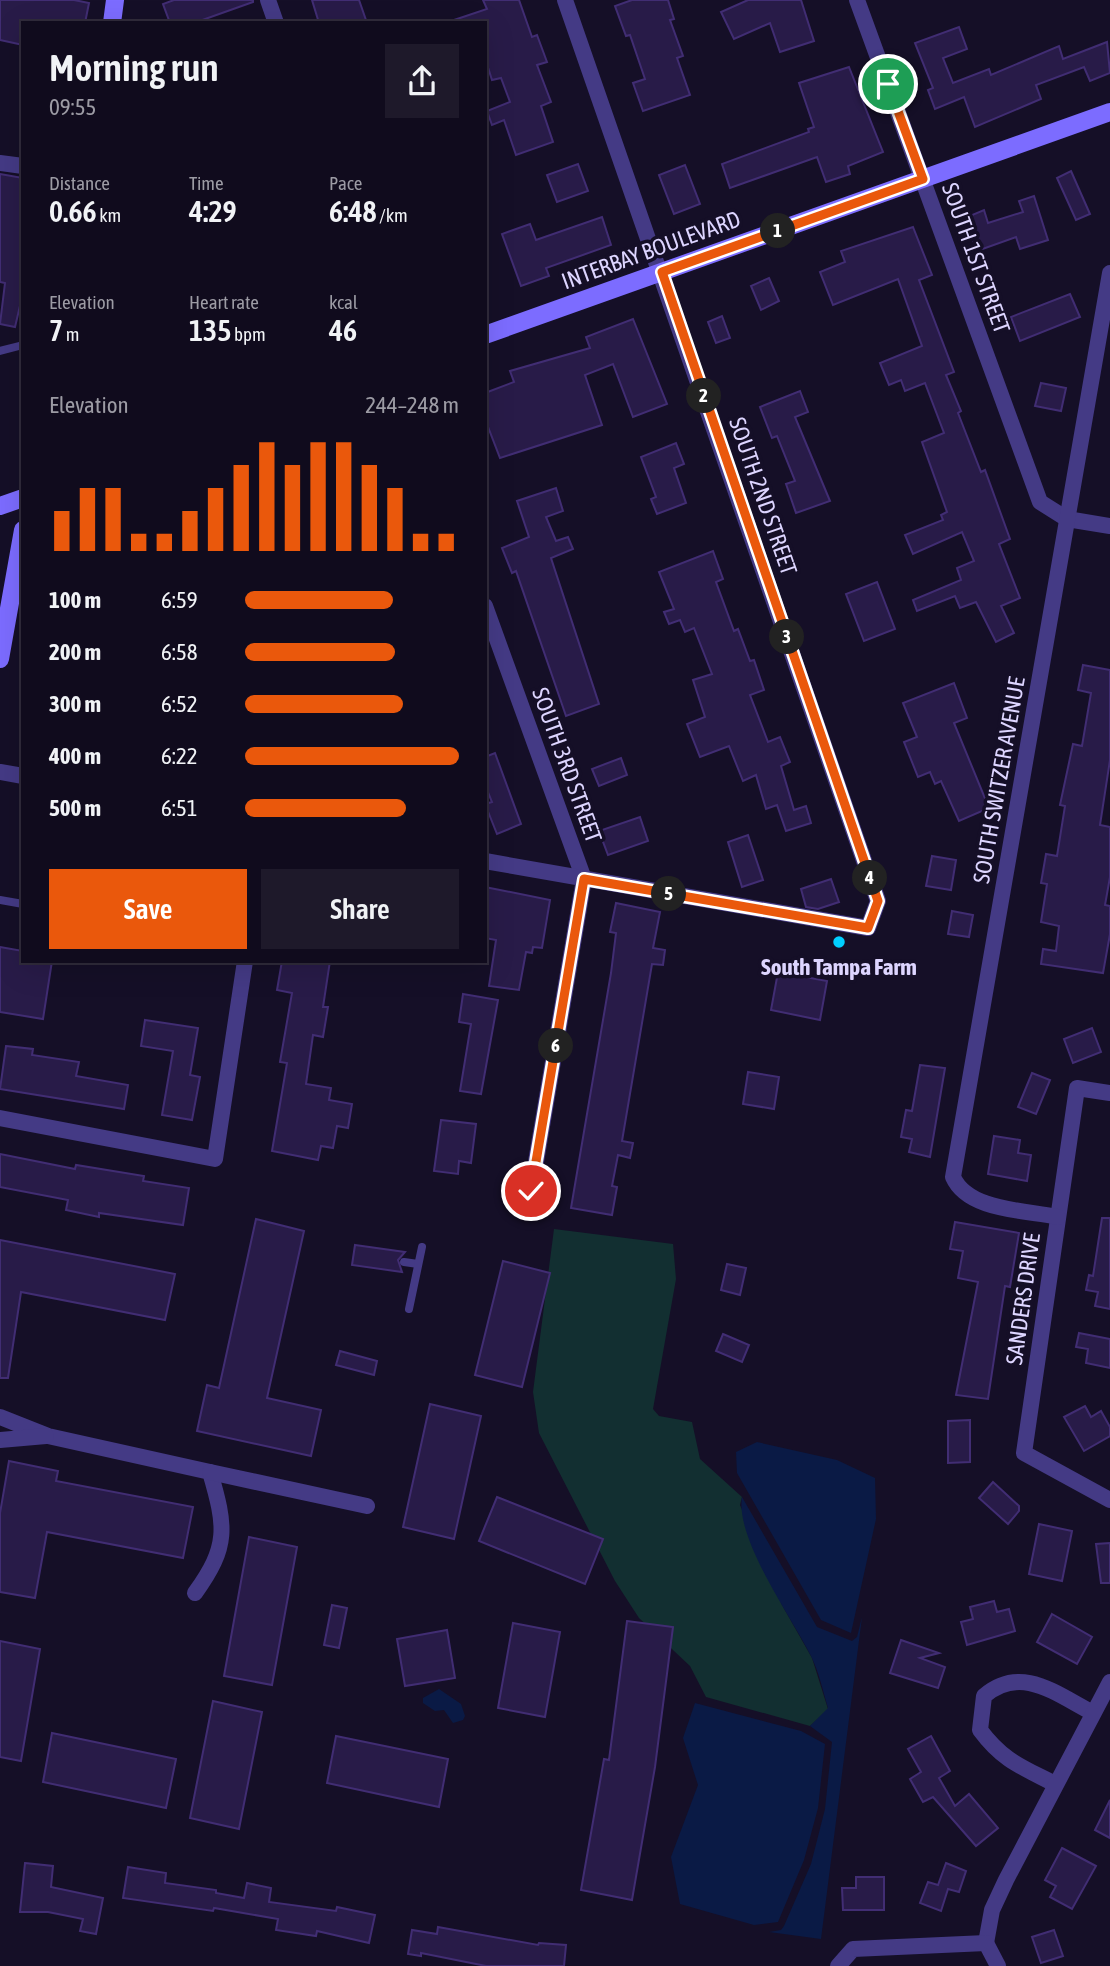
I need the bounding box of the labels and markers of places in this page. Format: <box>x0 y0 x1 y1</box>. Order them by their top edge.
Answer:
pin <box>858 54 918 114</box>
pin: 1 <box>760 214 796 248</box>
pin: 2 <box>686 378 722 414</box>
pin: 3 <box>770 620 804 654</box>
pin: 4 <box>852 860 888 896</box>
pin: 5 <box>652 876 686 912</box>
marker: South Tampa Farm <box>831 934 847 950</box>
place label: South Tampa Farm <box>761 954 917 980</box>
pin: 6 <box>538 1028 574 1064</box>
pin <box>501 1161 561 1221</box>

